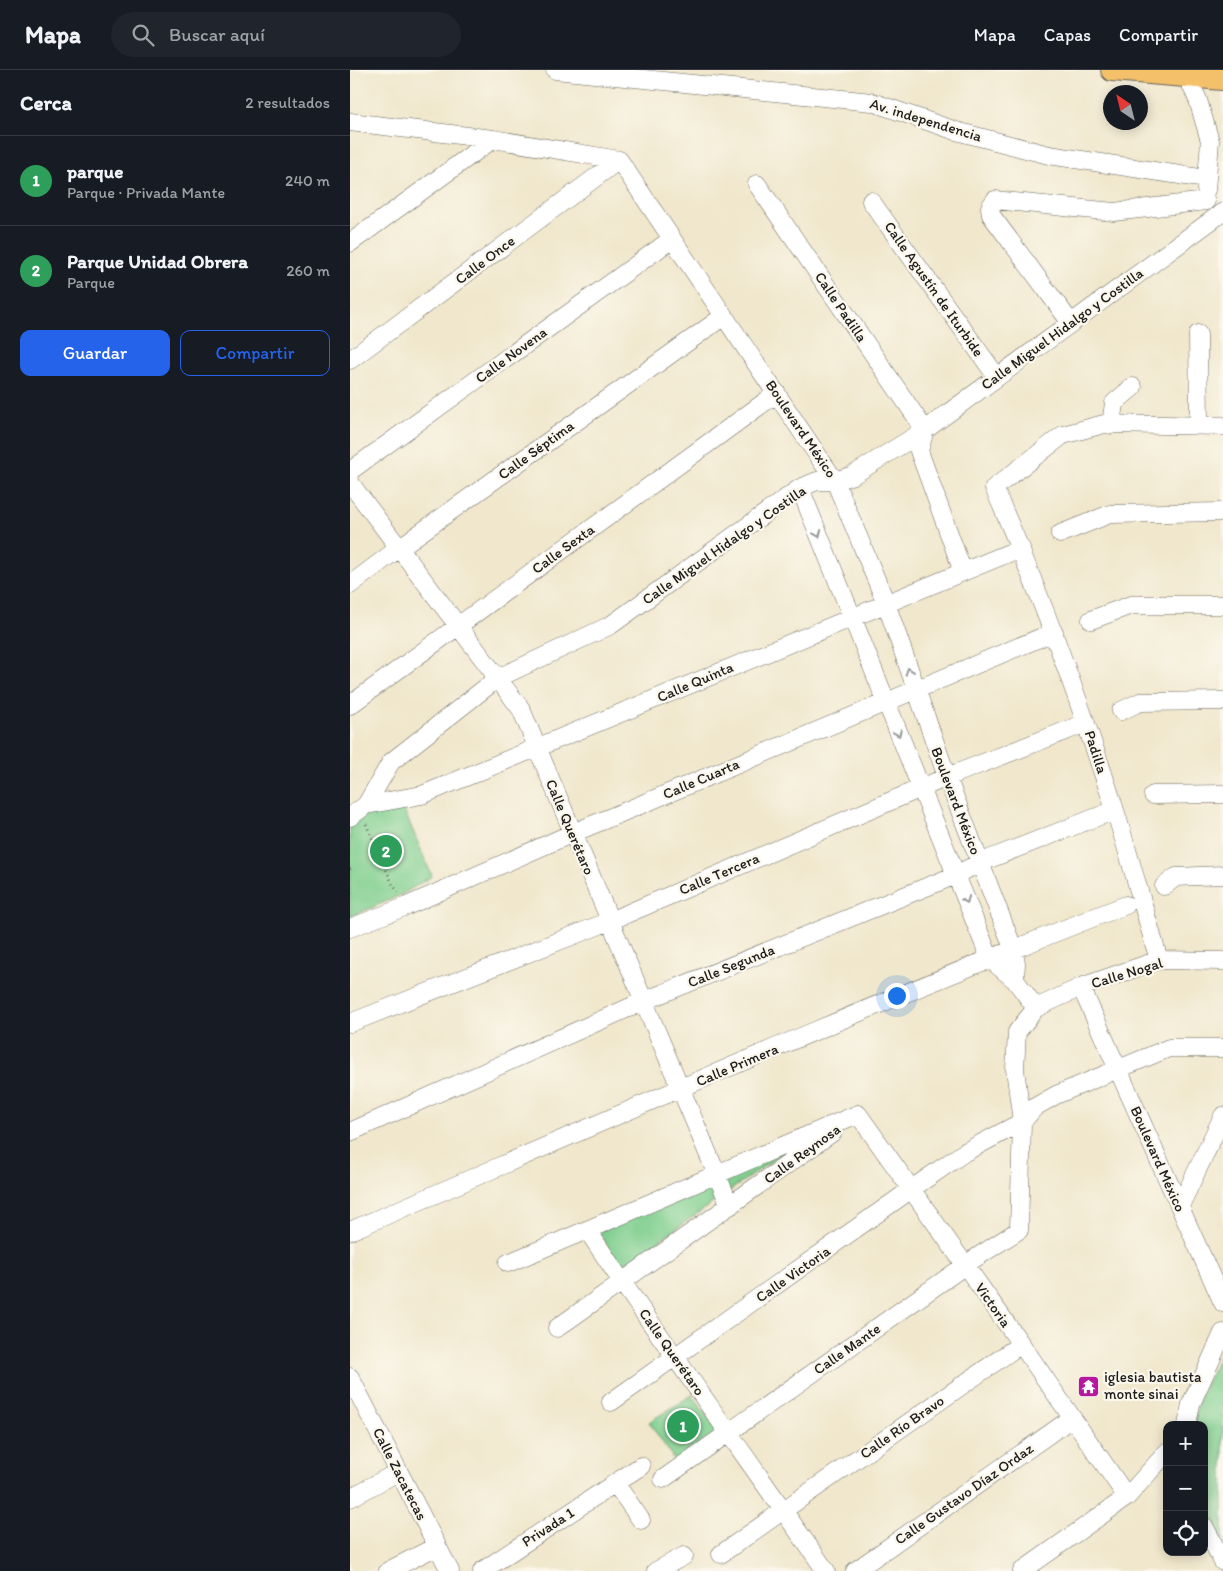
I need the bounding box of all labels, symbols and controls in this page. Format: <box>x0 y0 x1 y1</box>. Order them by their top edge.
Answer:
search box <box>111 12 461 57</box>
text: Mapa <box>25 20 81 49</box>
icon: search <box>129 21 157 49</box>
text: Buscar aquí <box>169 23 265 46</box>
text: Mapa <box>974 24 1016 46</box>
text: Capas <box>1044 24 1091 46</box>
text: Compartir <box>1119 24 1198 46</box>
north arrow <box>1103 85 1148 130</box>
text: Cerca <box>20 90 72 115</box>
text: 2 resultados <box>245 93 330 112</box>
street label: Av. independencia <box>868 94 984 146</box>
text: parque <box>67 160 123 183</box>
text: 1 <box>32 171 40 190</box>
text: 240 m <box>285 171 330 190</box>
text: Parque · Privada Mante <box>67 183 225 202</box>
street label: Calle Agustín de Iturbide <box>880 218 988 360</box>
street label: Calle Once <box>452 232 518 288</box>
text: Parque Unidad Obrera <box>67 250 248 273</box>
text: 2 <box>32 261 40 280</box>
text: 260 m <box>286 261 330 280</box>
street label: Calle Miguel Hidalgo y Costilla <box>977 264 1147 394</box>
street label: Calle Padilla <box>811 269 871 346</box>
text: Parque <box>67 273 115 292</box>
street label: Calle Novena <box>472 323 551 387</box>
button: Guardar <box>20 330 170 376</box>
button: Compartir <box>180 330 330 376</box>
street label: Boulevard México <box>762 377 840 481</box>
street label: Calle Séptima <box>495 416 578 484</box>
street label: Calle Miguel Hidalgo y Costilla <box>639 481 810 609</box>
street label: Calle Sexta <box>528 520 598 578</box>
one-way arrow <box>812 529 822 538</box>
street label: Calle Quinta <box>654 658 736 706</box>
one-way arrow <box>904 667 914 675</box>
one-way arrow <box>892 728 903 737</box>
street label: Padilla <box>1081 728 1111 776</box>
street label: Boulevard México <box>927 745 985 857</box>
street label: Calle Cuarta <box>660 755 742 803</box>
street label: Calle Querétaro <box>542 776 598 878</box>
pin: 2 <box>370 832 402 870</box>
street label: Calle Tercera <box>676 849 762 899</box>
one-way arrow <box>960 895 971 904</box>
street label: Calle Segunda <box>685 940 778 992</box>
street label: Calle Nogal <box>1089 953 1166 992</box>
your location <box>884 983 910 1009</box>
street label: Calle Primera <box>693 1039 781 1090</box>
street label: Boulevard México <box>1127 1103 1189 1215</box>
street label: Calle Reynosa <box>760 1120 844 1188</box>
street label: Calle Victoria <box>752 1242 834 1306</box>
street label: Victoria <box>971 1279 1015 1331</box>
street label: Calle Querétaro <box>635 1305 709 1399</box>
street label: Calle Mante <box>810 1319 884 1379</box>
place label: iglesia bautista monte sinai <box>1104 1368 1202 1403</box>
temple icon: iglesia bautista monte sinai <box>1076 1374 1100 1398</box>
street label: Calle Río Bravo <box>856 1391 948 1463</box>
pin: 1 <box>667 1407 699 1445</box>
map controls <box>1163 1421 1208 1556</box>
button: + <box>1163 1421 1208 1466</box>
street label: Calle Zacatecas <box>369 1425 431 1524</box>
street label: Calle Gustavo Díaz Ordaz <box>891 1439 1037 1549</box>
button: − <box>1163 1466 1208 1511</box>
street label: Privada 1 <box>518 1503 578 1551</box>
button: locate <box>1163 1511 1208 1556</box>

